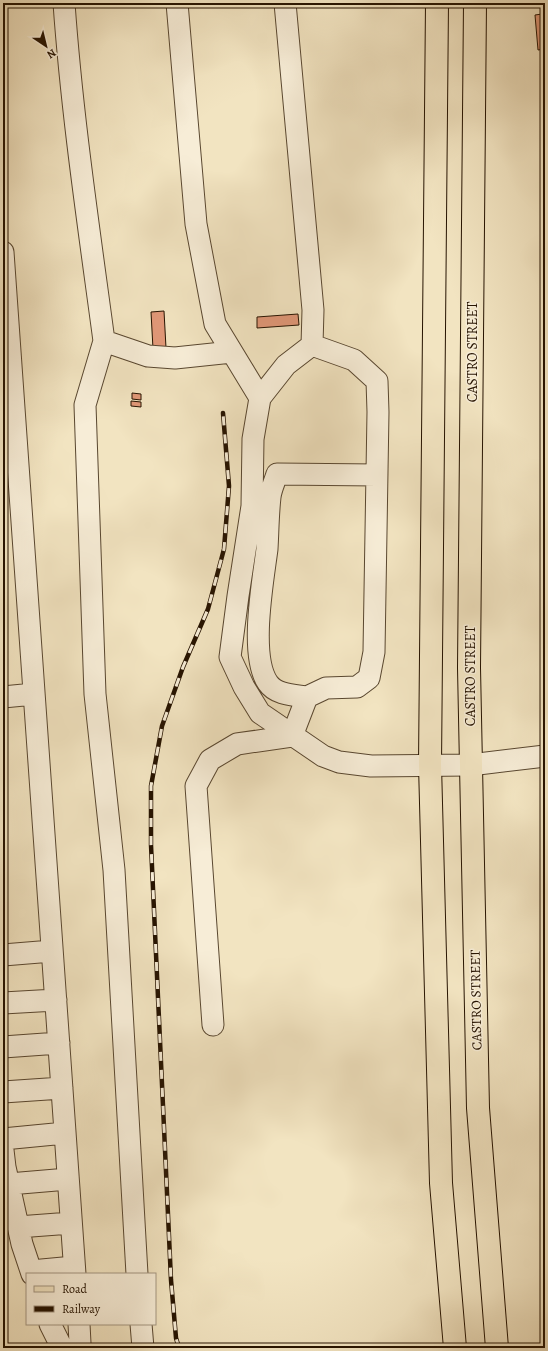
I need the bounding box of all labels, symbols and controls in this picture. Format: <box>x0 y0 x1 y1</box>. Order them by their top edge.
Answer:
north arrow <box>26 26 66 66</box>
text: N <box>44 45 59 62</box>
street label: CASTRO STREET <box>463 301 482 402</box>
street label: CASTRO STREET <box>461 625 480 726</box>
street label: CASTRO STREET <box>466 949 486 1051</box>
legend <box>26 1273 156 1325</box>
text: Road <box>62 1281 88 1297</box>
text: Railway <box>62 1301 101 1317</box>

